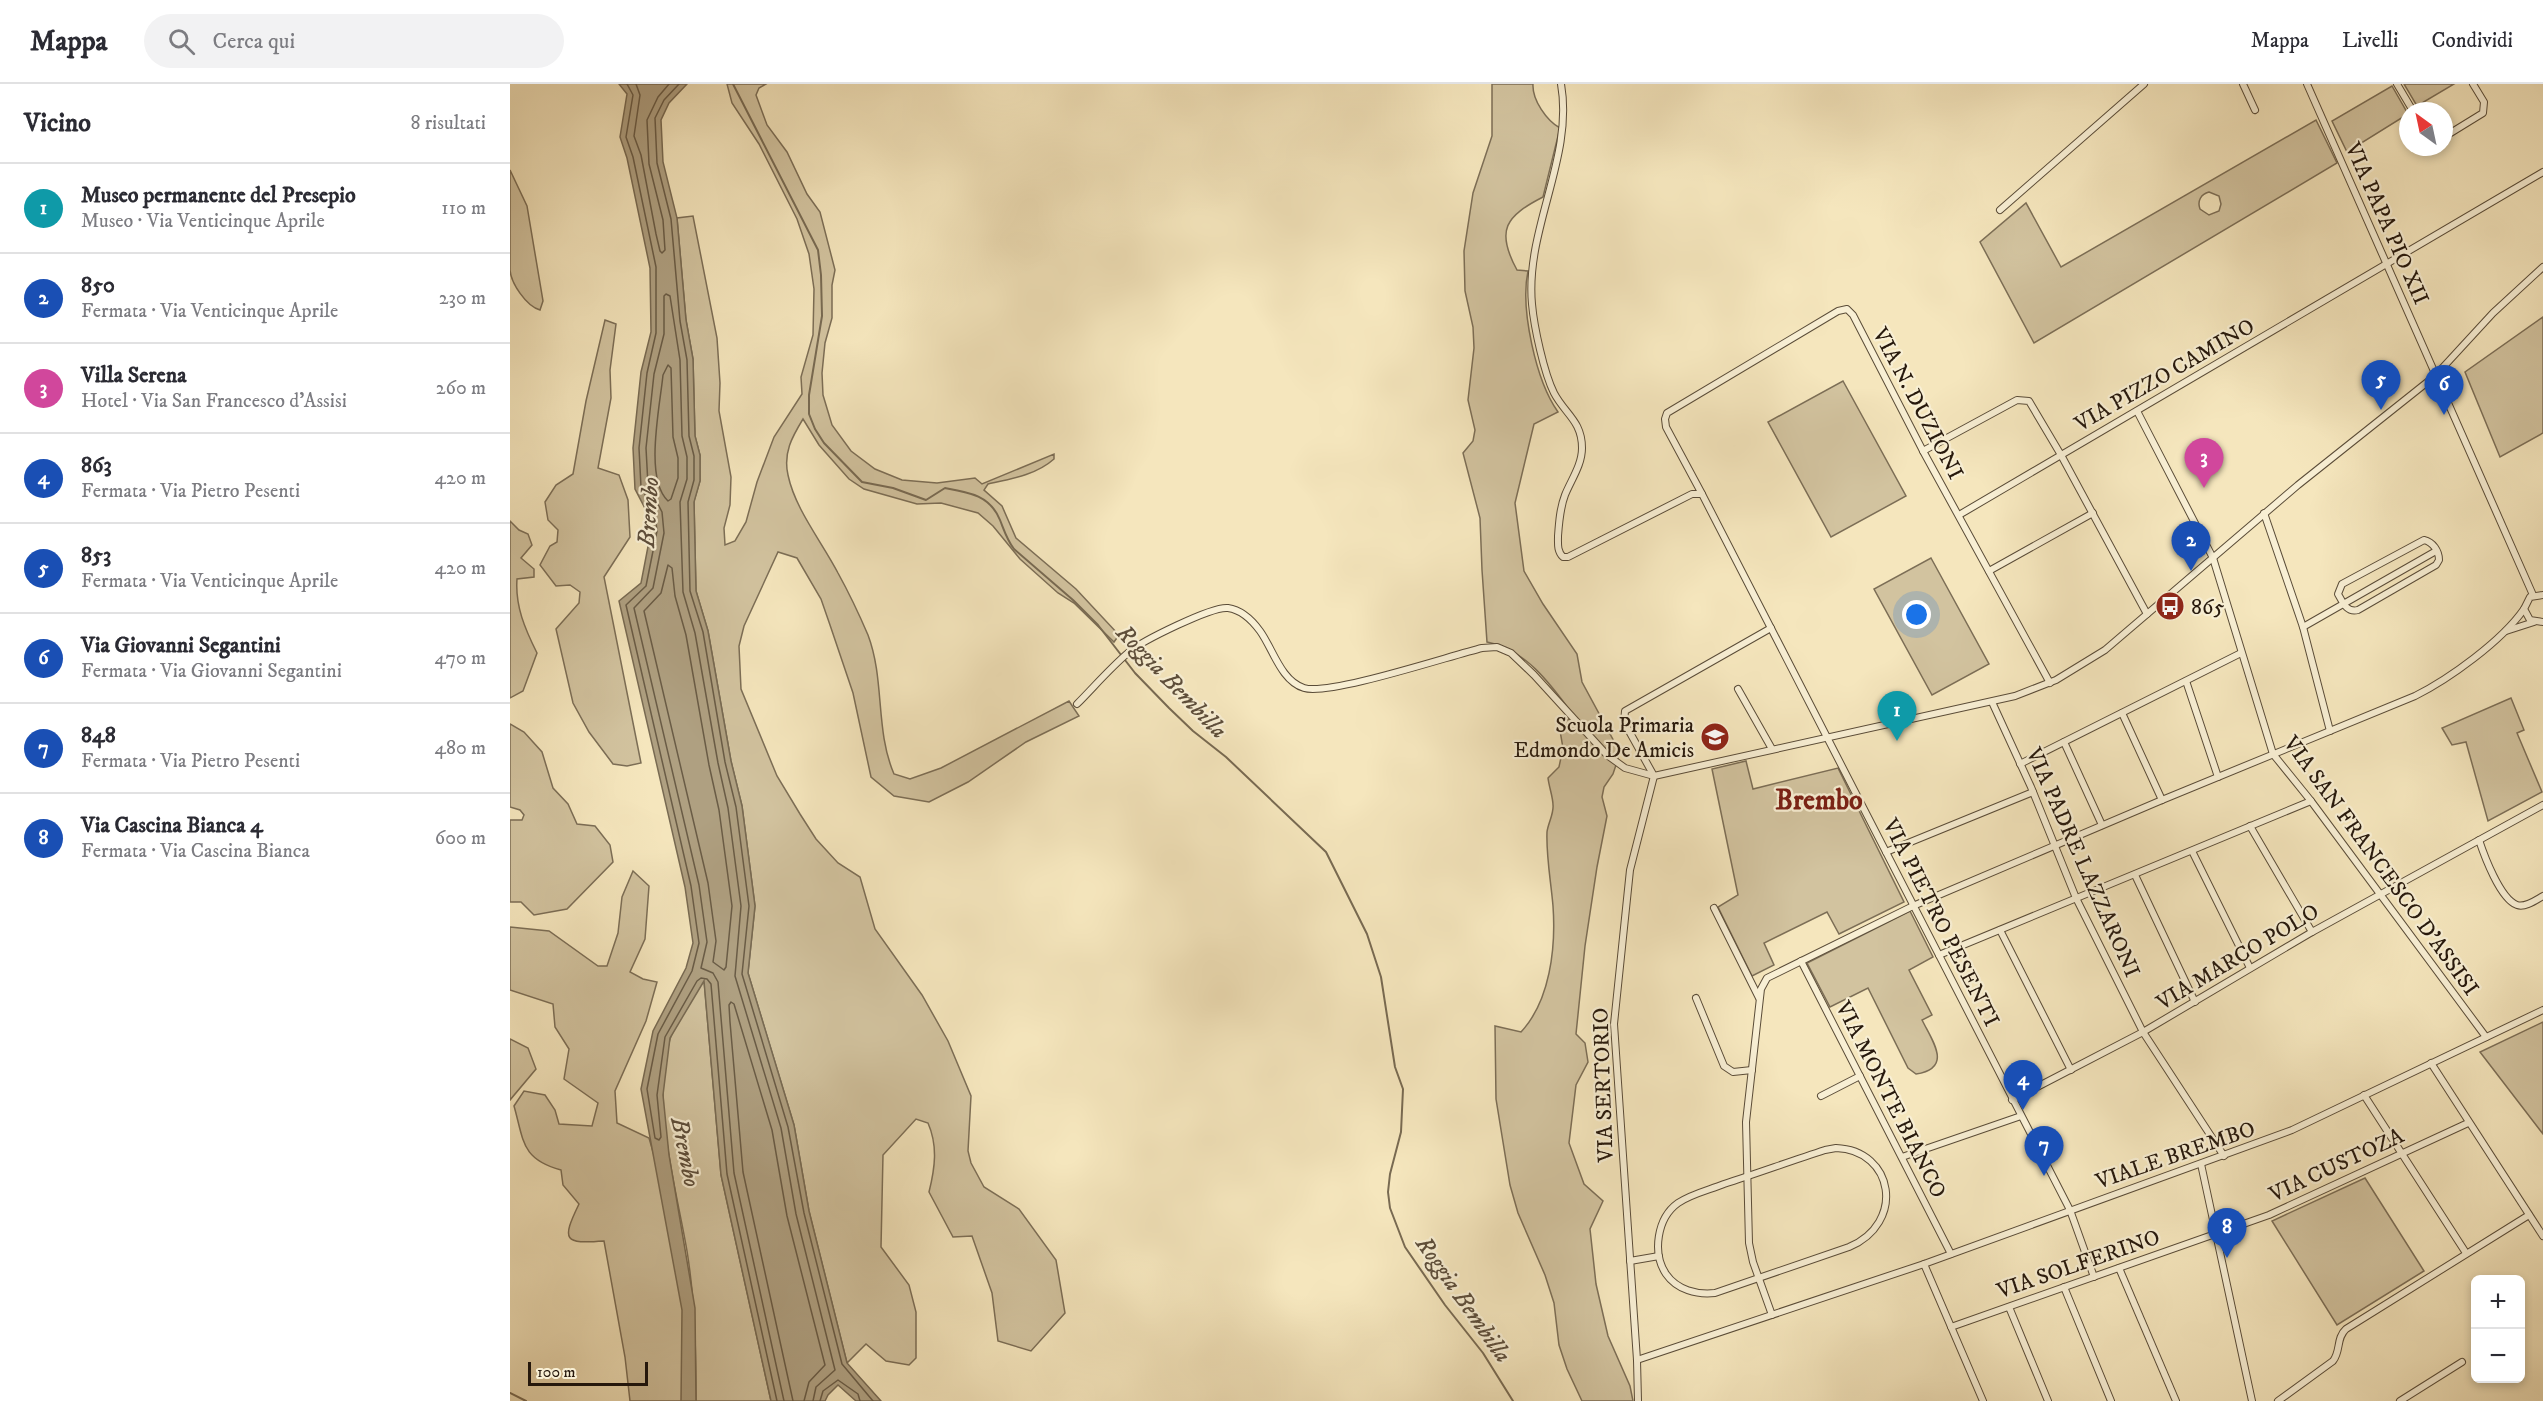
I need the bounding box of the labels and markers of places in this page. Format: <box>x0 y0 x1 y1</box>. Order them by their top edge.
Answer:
pin: 5 <box>2362 360 2400 410</box>
pin: 6 <box>2424 366 2464 415</box>
pin: 3 <box>2184 438 2224 488</box>
pin: 2 <box>2172 522 2210 571</box>
bus stop icon: 865 <box>2154 590 2186 622</box>
place label: 865 <box>2191 594 2224 621</box>
pin: 1 <box>1878 692 1916 741</box>
place label: Scuola Primaria Edmondo De Amicis <box>1514 712 1695 764</box>
school or university icon: Scuola Primaria Edmondo De Amicis <box>1699 721 1731 753</box>
pin: 4 <box>2004 1060 2042 1110</box>
pin: 7 <box>2024 1126 2063 1176</box>
pin: 8 <box>2208 1208 2246 1258</box>

